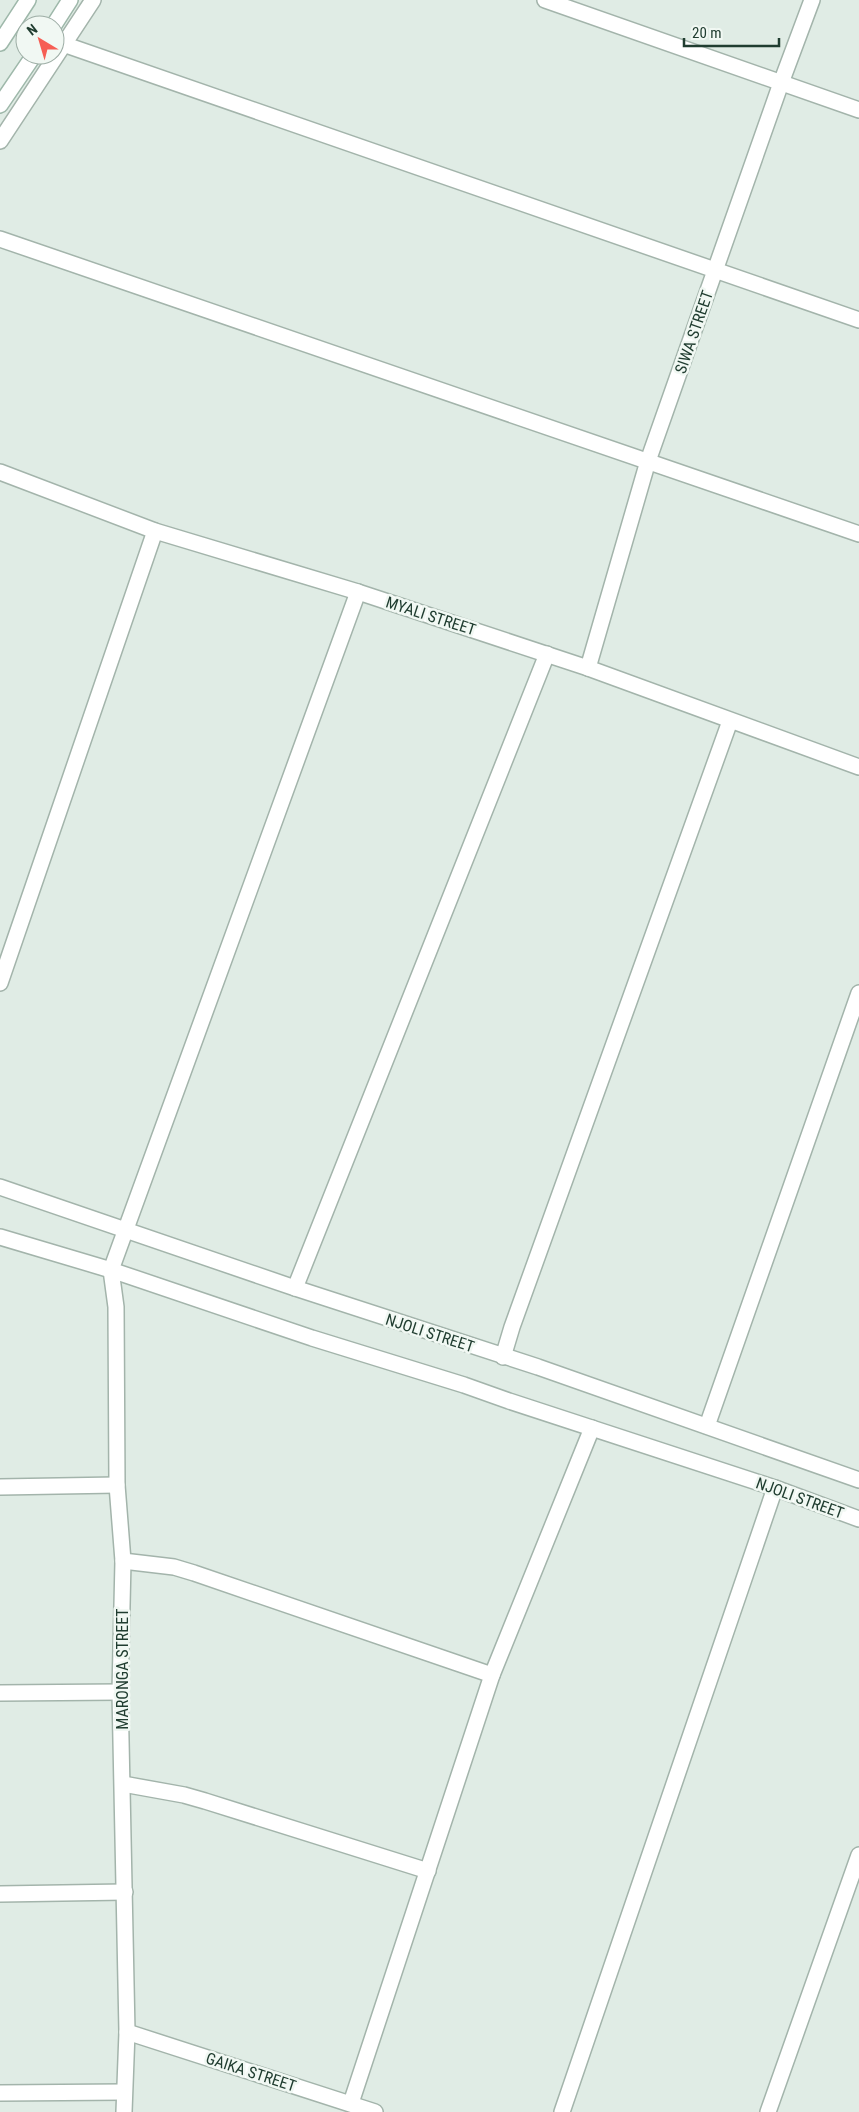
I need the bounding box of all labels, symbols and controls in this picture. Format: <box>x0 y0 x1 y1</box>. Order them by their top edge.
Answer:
north arrow <box>15 15 65 65</box>
scale bar <box>684 15 779 47</box>
text: N <box>24 21 40 39</box>
text: 20 m <box>692 24 722 42</box>
street label: SIWA STREET <box>671 288 717 376</box>
street label: MYALI STREET <box>384 593 478 639</box>
street label: NJOLI STREET <box>383 1310 477 1356</box>
street label: NJOLI STREET <box>753 1473 847 1523</box>
street label: MARONGA STREET <box>113 1608 132 1730</box>
street label: GAIKA STREET <box>203 2048 299 2096</box>

